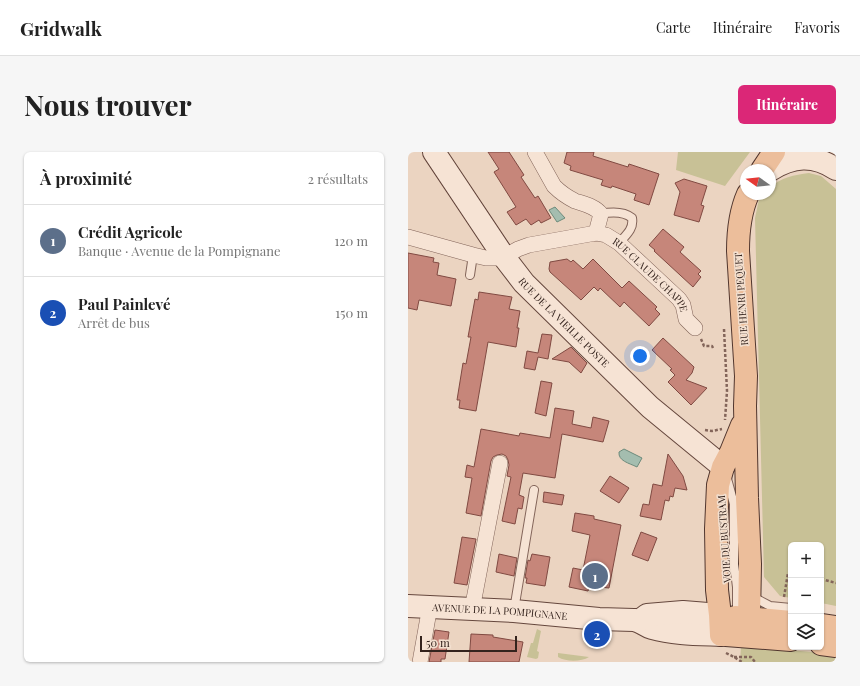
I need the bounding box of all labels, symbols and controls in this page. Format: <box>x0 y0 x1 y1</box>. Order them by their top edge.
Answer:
text: Gridwalk <box>20 15 102 41</box>
text: Carte <box>656 18 691 37</box>
text: Itinéraire <box>713 18 772 37</box>
text: Favoris <box>794 18 840 37</box>
button: Itinéraire <box>738 85 836 124</box>
text: Nous trouver <box>24 86 192 123</box>
north arrow <box>740 164 776 200</box>
text: À proximité <box>40 167 132 189</box>
text: 2 résultats <box>308 170 368 187</box>
text: Crédit Agricole <box>78 222 183 242</box>
text: 1 <box>51 232 55 249</box>
text: 120 m <box>334 232 368 249</box>
street label: RUE CLAUDE CHAPPE <box>610 234 691 313</box>
text: Banque · Avenue de la Pompignane <box>78 242 281 259</box>
street label: RUE HENRI PEQUET <box>731 252 751 346</box>
street label: RUE DE LA VIEILLE POSTE <box>515 275 612 370</box>
text: Paul Painlevé <box>78 294 170 314</box>
text: 2 <box>50 304 56 321</box>
text: 150 m <box>335 304 368 321</box>
text: Arrêt de bus <box>78 314 150 331</box>
your location <box>630 346 650 366</box>
street label: VOIE DU BUSTRAM <box>714 494 734 584</box>
map controls <box>788 542 824 650</box>
button: + <box>788 542 824 578</box>
pin: 1 <box>582 561 608 591</box>
button: − <box>788 578 824 614</box>
street label: AVENUE DE LA POMPIGNANE <box>431 600 568 623</box>
button: layers <box>788 614 824 650</box>
pin: 2 <box>584 619 610 649</box>
scale bar <box>420 634 517 653</box>
text: 50 m <box>426 635 450 650</box>

